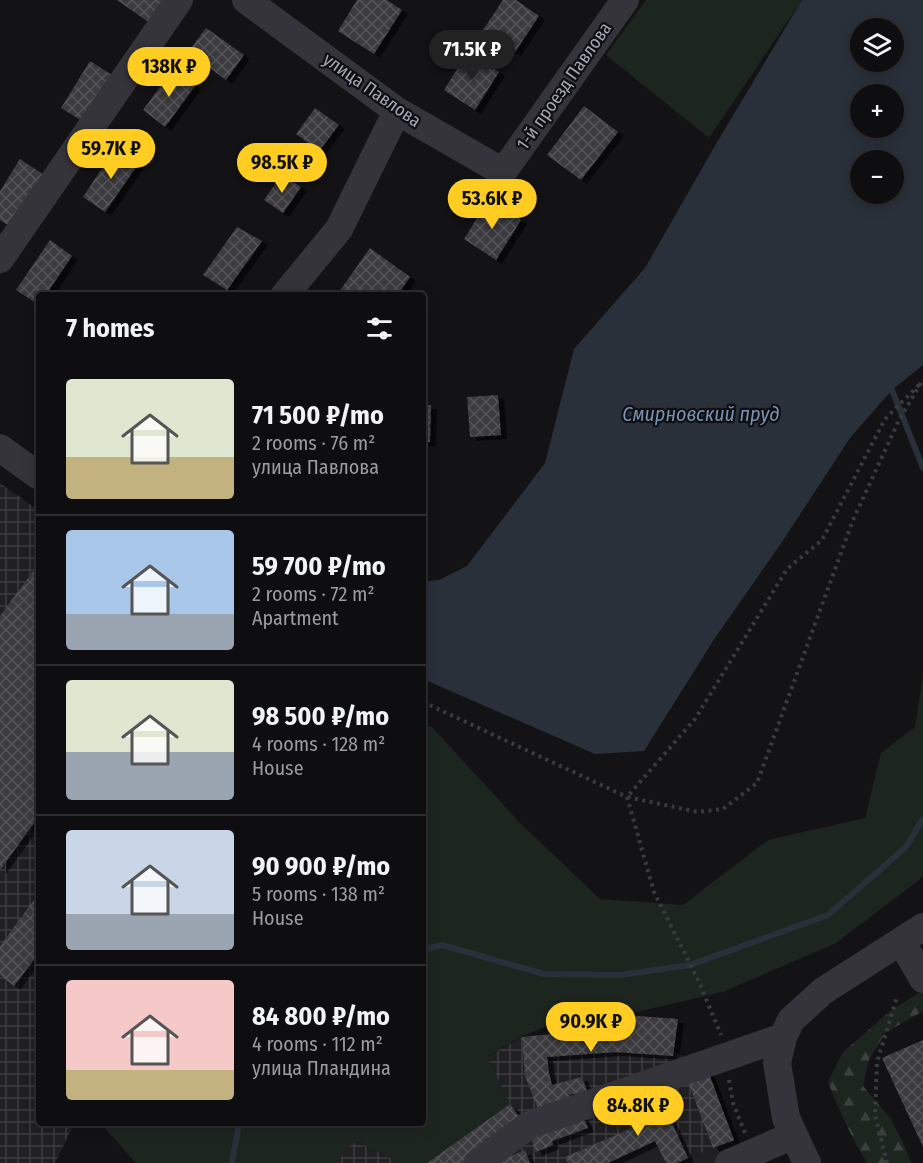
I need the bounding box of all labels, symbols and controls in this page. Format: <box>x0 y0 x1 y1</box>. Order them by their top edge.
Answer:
street label: 1-й проезд Павлова <box>512 18 616 154</box>
map controls <box>850 18 904 204</box>
button: layers <box>850 18 904 72</box>
pin: 71.5K ₽ <box>417 30 527 81</box>
text: 71.5K ₽ <box>443 37 501 61</box>
pin: 138K ₽ <box>120 47 218 98</box>
street label: улица Павлова <box>319 48 425 132</box>
text: 138K ₽ <box>141 54 197 78</box>
button: + <box>850 84 904 138</box>
pin: 59.7K ₽ <box>56 129 166 180</box>
text: 59.7K ₽ <box>81 136 141 160</box>
pin: 98.5K ₽ <box>227 143 337 194</box>
text: 98.5K ₽ <box>251 150 313 174</box>
button: − <box>850 150 904 204</box>
pin: 53.6K ₽ <box>437 179 547 230</box>
text: 53.6K ₽ <box>462 186 522 210</box>
icon: filters <box>363 312 396 345</box>
text: 7 homes <box>66 313 154 344</box>
text: 71 500 ₽/mo <box>252 400 384 431</box>
water label: Смирновский пруд <box>622 402 780 426</box>
icon: home <box>114 403 186 475</box>
text: 2 rooms · 76 m² <box>252 431 375 455</box>
text: улица Павлова <box>252 455 379 479</box>
text: 59 700 ₽/mo <box>252 551 386 582</box>
icon: home <box>114 554 186 626</box>
text: 2 rooms · 72 m² <box>252 582 374 606</box>
text: Apartment <box>252 606 339 630</box>
text: 98 500 ₽/mo <box>252 701 389 732</box>
icon: home <box>114 704 186 776</box>
text: 4 rooms · 128 m² <box>252 732 385 756</box>
text: House <box>252 756 304 780</box>
text: 90 900 ₽/mo <box>252 851 390 882</box>
icon: home <box>114 854 186 926</box>
text: 5 rooms · 138 m² <box>252 882 385 906</box>
text: House <box>252 906 304 930</box>
text: 84 800 ₽/mo <box>252 1001 390 1032</box>
pin: 90.9K ₽ <box>536 1002 646 1053</box>
icon: home <box>114 1004 186 1076</box>
text: 90.9K ₽ <box>560 1009 622 1033</box>
text: 4 rooms · 112 m² <box>252 1032 383 1056</box>
text: улица Пландина <box>252 1056 391 1080</box>
pin: 84.8K ₽ <box>583 1086 693 1137</box>
text: 84.8K ₽ <box>607 1093 669 1117</box>

